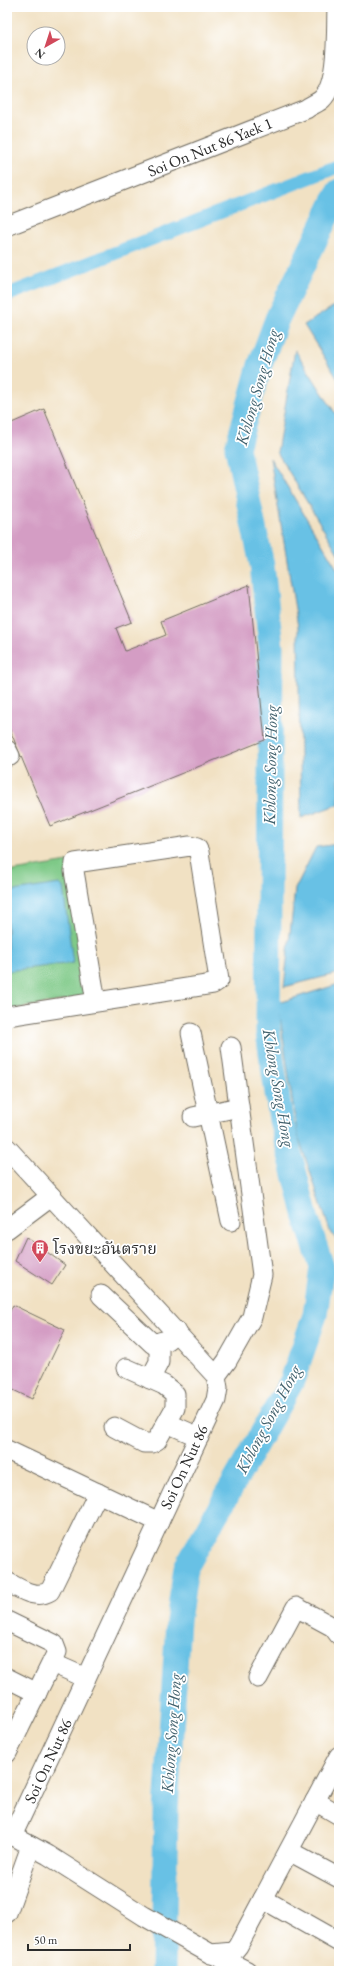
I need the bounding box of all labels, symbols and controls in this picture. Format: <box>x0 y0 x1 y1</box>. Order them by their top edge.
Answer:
north arrow <box>26 26 66 66</box>
text: N <box>32 45 48 62</box>
street label: Soi On Nut 86 Yaek 1 <box>144 112 276 182</box>
water label: Khlong Song Hong <box>230 326 284 449</box>
water label: Khlong Song Hong <box>258 704 282 826</box>
water label: Khlong Song Hong <box>258 1026 300 1150</box>
building icon: โรงขยะอันตราย <box>30 1238 50 1263</box>
place label: โรงขยะอันตราย <box>52 1238 157 1259</box>
water label: Khlong Song Hong <box>230 1360 306 1478</box>
street label: Soi On Nut 86 <box>155 1421 213 1513</box>
water label: Khlong Song Hong <box>156 1672 186 1794</box>
street label: Soi On Nut 86 <box>19 1715 77 1807</box>
scale bar <box>28 1926 130 1952</box>
text: 50 m <box>34 1932 58 1948</box>

